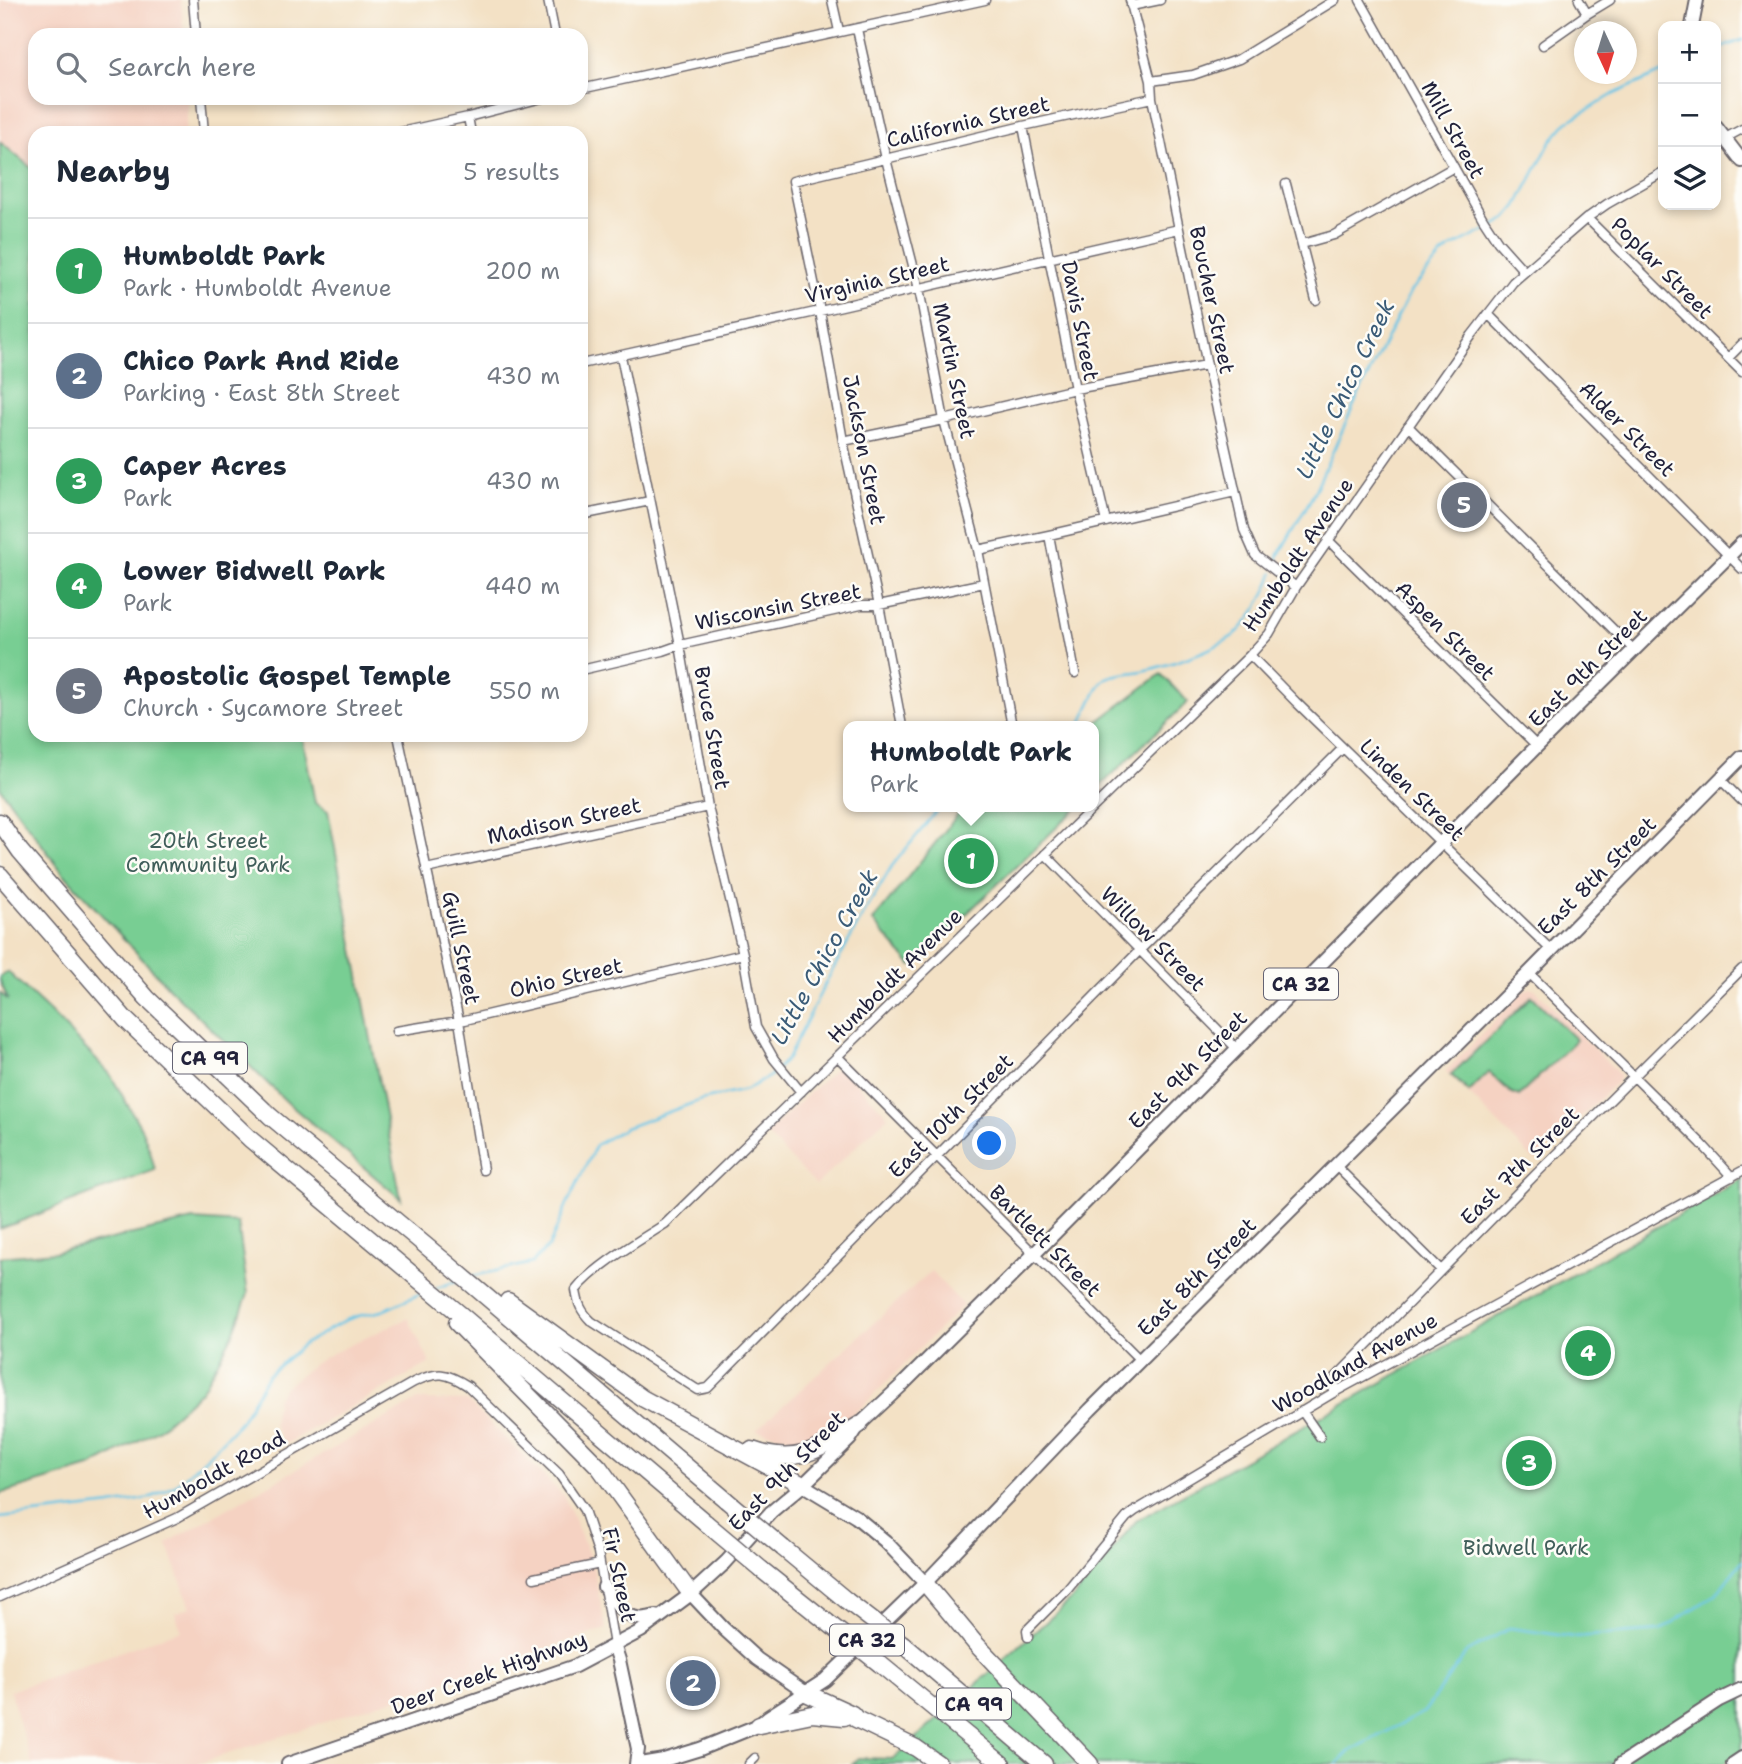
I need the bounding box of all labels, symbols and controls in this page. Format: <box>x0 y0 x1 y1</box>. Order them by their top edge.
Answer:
north arrow <box>1574 21 1637 84</box>
map controls <box>1658 21 1721 210</box>
button: + <box>1658 21 1721 84</box>
search box <box>28 28 588 105</box>
icon: search <box>52 48 90 86</box>
text: Search here <box>108 49 257 84</box>
street label: Mill Street <box>1415 76 1491 184</box>
button: − <box>1658 84 1721 147</box>
street label: California Street <box>884 90 1052 154</box>
button: layers <box>1658 147 1721 210</box>
text: Nearby <box>56 151 171 192</box>
text: 5 results <box>463 157 560 187</box>
street label: Poplar Street <box>1605 211 1719 325</box>
street label: Boucher Street <box>1183 224 1241 376</box>
text: Humboldt Park <box>123 238 326 273</box>
street label: Virginia Street <box>802 250 952 310</box>
text: 1 <box>74 256 84 286</box>
text: 200 m <box>485 256 560 286</box>
street label: Davis Street <box>1055 259 1105 383</box>
text: Park · Humboldt Avenue <box>123 273 392 303</box>
water label: Little Chico Creek <box>1288 294 1402 484</box>
street label: Martin Street <box>926 300 982 442</box>
text: Chico Park And Ride <box>123 343 400 378</box>
text: 2 <box>71 361 87 391</box>
text: 430 m <box>486 361 560 391</box>
street label: Jackson Street <box>836 373 892 527</box>
street label: Alder Street <box>1573 375 1681 483</box>
text: Parking · East 8th Street <box>123 378 400 408</box>
text: Caper Acres <box>123 448 287 483</box>
text: 3 <box>71 466 87 496</box>
text: 430 m <box>486 466 560 496</box>
street label: Humboldt Avenue <box>1236 473 1360 637</box>
pin: 5 <box>1441 479 1487 531</box>
text: Park <box>123 483 172 513</box>
text: Lower Bidwell Park <box>123 553 386 588</box>
text: 4 <box>71 571 87 601</box>
text: 440 m <box>485 571 560 601</box>
street label: Aspen Street <box>1389 575 1501 687</box>
street label: Wisconsin Street <box>693 577 863 637</box>
text: Park <box>123 588 172 618</box>
street label: East 9th Street <box>1522 602 1654 734</box>
text: Apostolic Gospel Temple <box>123 658 451 693</box>
street label: Bruce Street <box>687 664 737 792</box>
text: 5 <box>72 676 86 706</box>
text: 550 m <box>489 676 560 706</box>
text: Church · Sycamore Street <box>123 693 403 723</box>
popup <box>843 721 1099 812</box>
street label: Linden Street <box>1353 733 1471 847</box>
text: Humboldt Park <box>870 734 1072 769</box>
text: Park <box>870 769 919 799</box>
street label: Madison Street <box>485 791 643 851</box>
street label: East 8th Street <box>1531 810 1663 942</box>
park label: 20th Street Community Park <box>126 827 290 879</box>
pin: 1 <box>948 835 994 887</box>
water label: Little Chico Creek <box>763 864 885 1050</box>
street label: Willow Street <box>1094 880 1212 998</box>
street label: Guill Street <box>435 889 487 1007</box>
street label: Humboldt Avenue <box>821 902 969 1050</box>
street label: Ohio Street <box>507 951 625 1005</box>
road number: CA 32 <box>1264 968 1338 1000</box>
street label: East 9th Street <box>1122 1004 1254 1136</box>
road number: CA 99 <box>173 1042 247 1074</box>
street label: East 10th Street <box>882 1047 1020 1185</box>
street label: East 7th Street <box>1454 1100 1586 1232</box>
your location <box>972 1126 1006 1160</box>
street label: Bartlett Street <box>983 1179 1107 1303</box>
street label: East 8th Street <box>1131 1211 1263 1343</box>
street label: Woodland Avenue <box>1267 1306 1443 1420</box>
pin: 4 <box>1565 1327 1611 1379</box>
street label: East 9th Street <box>722 1405 852 1537</box>
street label: Humboldt Road <box>138 1424 290 1526</box>
pin: 3 <box>1506 1437 1552 1489</box>
street label: Fir Street <box>595 1525 643 1625</box>
park label: Bidwell Park <box>1463 1534 1589 1562</box>
road number: CA 32 <box>830 1624 904 1656</box>
street label: Deer Creek Highway <box>387 1625 591 1721</box>
pin: 2 <box>670 1657 716 1709</box>
road number: CA 99 <box>937 1688 1011 1720</box>

